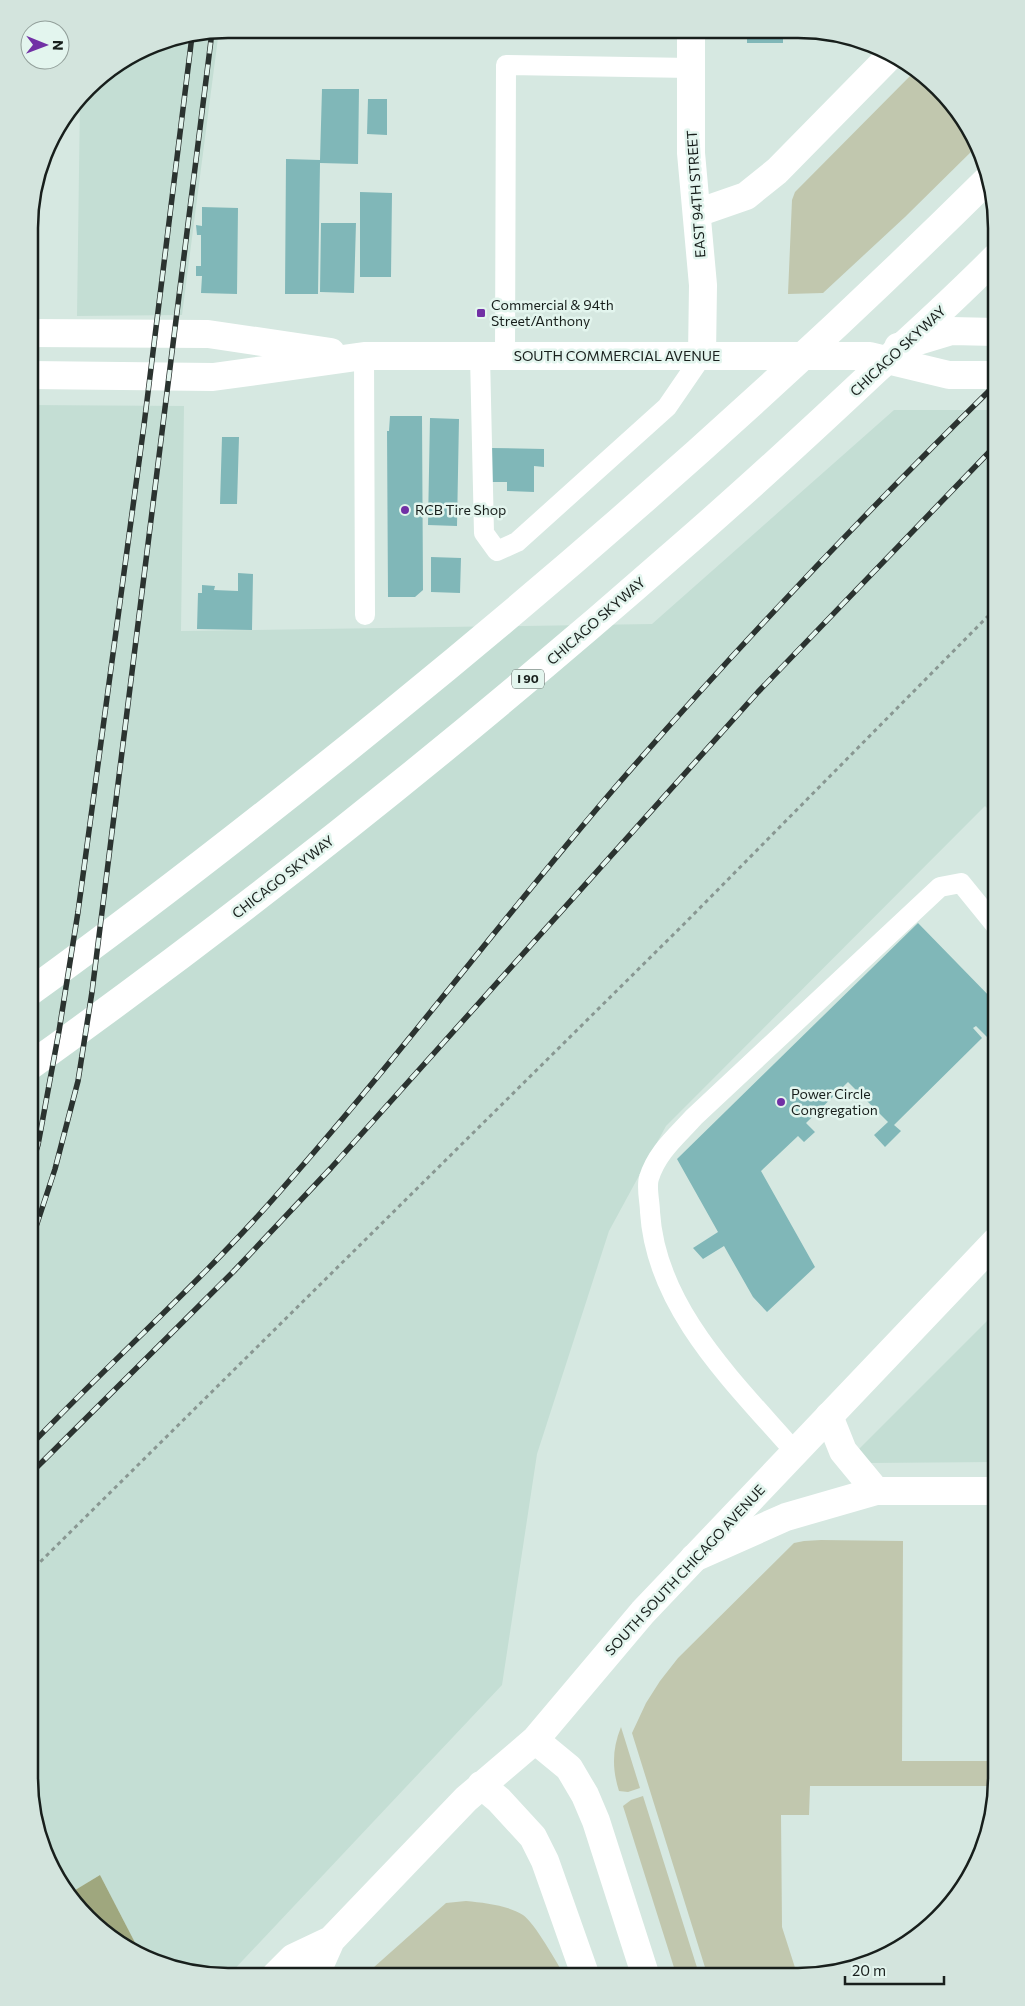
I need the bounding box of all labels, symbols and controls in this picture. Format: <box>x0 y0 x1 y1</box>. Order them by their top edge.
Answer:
north arrow <box>20 20 70 70</box>
text: N <box>50 40 67 51</box>
street label: EAST 94TH STREET <box>683 130 708 259</box>
place label: Commercial & 94th Street/Anthony <box>491 296 614 329</box>
street label: CHICAGO SKYWAY <box>846 302 949 399</box>
marker: Commercial & 94th Street/Anthony <box>475 307 487 319</box>
street label: SOUTH COMMERCIAL AVENUE <box>514 347 720 364</box>
place label: RCB Tire Shop <box>415 501 506 518</box>
marker: RCB Tire Shop <box>399 504 411 516</box>
street label: CHICAGO SKYWAY <box>543 573 648 668</box>
road number: I 90 <box>512 670 544 689</box>
street label: CHICAGO SKYWAY <box>228 832 337 922</box>
place label: Power Circle Congregation <box>791 1085 878 1118</box>
marker: Power Circle Congregation <box>775 1096 787 1108</box>
street label: SOUTH SOUTH CHICAGO AVENUE <box>601 1481 768 1658</box>
scale bar <box>845 1954 944 1986</box>
text: 20 m <box>852 1961 886 1979</box>

